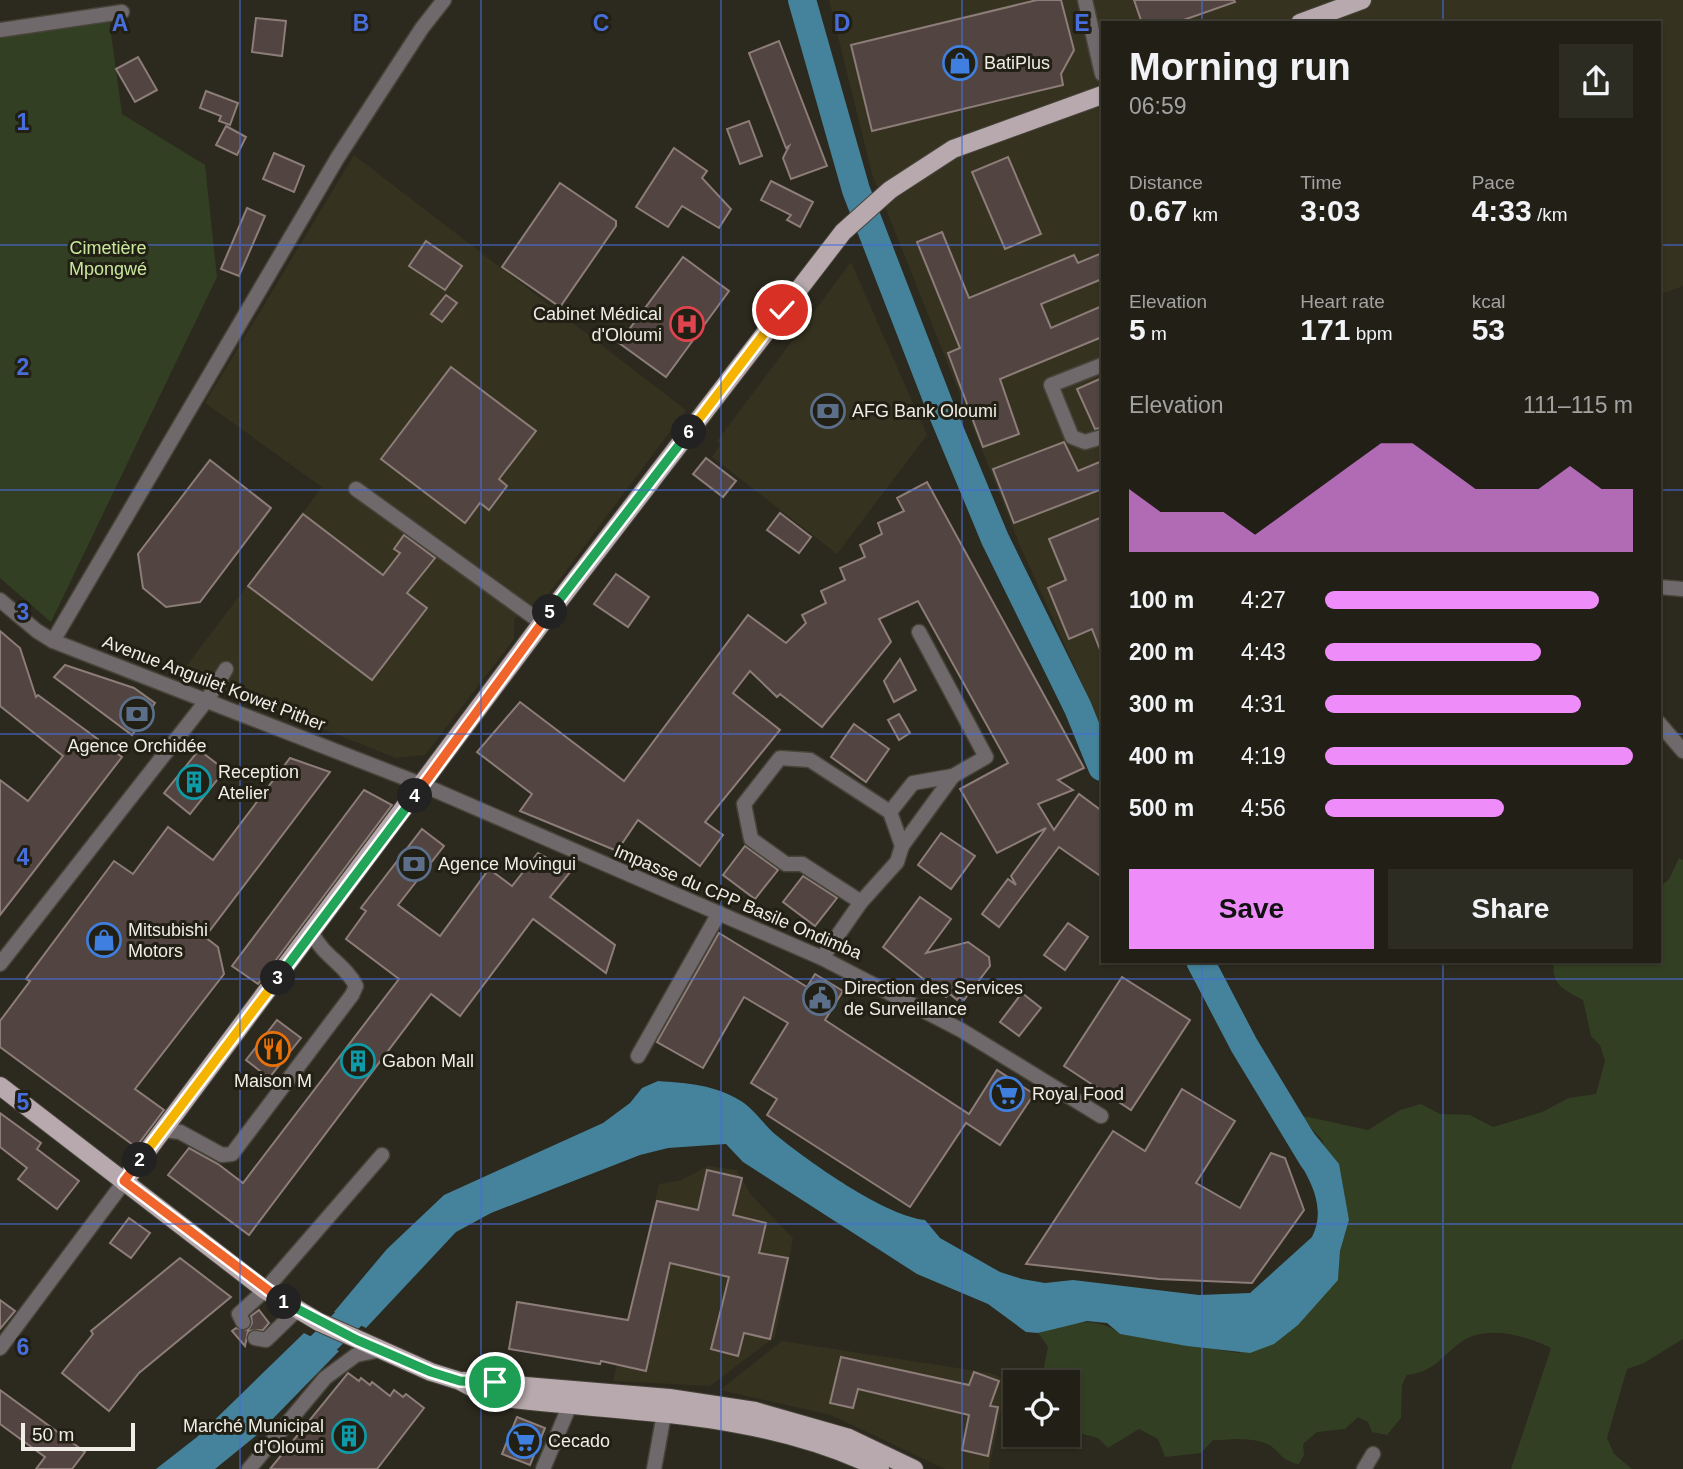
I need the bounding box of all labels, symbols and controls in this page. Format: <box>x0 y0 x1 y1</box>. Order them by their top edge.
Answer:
text: A <box>112 10 128 36</box>
text: B <box>353 10 369 36</box>
text: C <box>593 10 609 36</box>
text: D <box>834 10 850 36</box>
text: E <box>1074 10 1090 36</box>
shop icon: BatiPlus <box>941 44 979 82</box>
button: share <box>1559 44 1633 118</box>
text: Morning run <box>1129 46 1351 88</box>
place label: BatiPlus <box>984 53 1050 73</box>
text: 06:59 <box>1129 93 1187 119</box>
text: 1 <box>17 109 30 135</box>
text: Distance <box>1129 172 1203 193</box>
text: Time <box>1300 172 1342 193</box>
text: Pace <box>1472 172 1515 193</box>
text: 0.67 <box>1129 194 1187 227</box>
text: 3:03 <box>1300 194 1360 227</box>
text: 4:33 <box>1472 194 1532 227</box>
text: km <box>1187 204 1218 225</box>
text: /km <box>1532 204 1568 225</box>
park label: Cimetière Mpongwé <box>69 238 147 279</box>
pin <box>752 280 812 340</box>
icon: check <box>763 291 801 329</box>
text: Elevation <box>1129 291 1207 312</box>
text: Heart rate <box>1300 291 1385 312</box>
text: kcal <box>1472 291 1505 312</box>
place label: Cabinet Médical d'Oloumi <box>533 304 662 345</box>
hospital icon: Cabinet Médical d'Oloumi <box>668 305 706 343</box>
text: 5 <box>1129 313 1146 346</box>
text: 171 <box>1300 313 1350 346</box>
text: 53 <box>1472 313 1505 346</box>
text: m <box>1146 323 1167 344</box>
text: bpm <box>1350 323 1393 344</box>
text: 2 <box>17 354 29 380</box>
bank icon: AFG Bank Oloumi <box>809 392 847 430</box>
text: Elevation <box>1129 392 1224 418</box>
text: 111–115 m <box>1523 392 1633 418</box>
place label: AFG Bank Oloumi <box>852 401 997 421</box>
pin: 6 <box>672 414 706 450</box>
text: 6 <box>683 421 694 442</box>
text: 100 m <box>1129 587 1194 613</box>
text: 4:27 <box>1241 587 1286 613</box>
pin: 5 <box>532 594 568 630</box>
text: 3 <box>17 599 29 625</box>
text: 5 <box>544 601 555 622</box>
street label: Avenue Anguilet Kowet Pither <box>100 631 328 735</box>
text: 200 m <box>1129 639 1194 665</box>
text: 4:43 <box>1241 639 1286 665</box>
text: 300 m <box>1129 691 1194 717</box>
text: 4:31 <box>1241 691 1286 717</box>
bank icon: Agence Orchidée <box>118 695 156 733</box>
place label: Agence Orchidée <box>67 736 207 756</box>
text: 400 m <box>1129 743 1194 769</box>
text: 4:19 <box>1241 743 1286 769</box>
place label: Reception Atelier <box>218 762 299 803</box>
building icon: Reception Atelier <box>175 763 213 801</box>
pin: 4 <box>398 778 432 814</box>
text: 4 <box>409 785 420 806</box>
text: 500 m <box>1129 795 1194 821</box>
text: 4:56 <box>1241 795 1286 821</box>
street label: Impasse du CPP Basile Ondimba <box>611 841 866 964</box>
text: 4 <box>17 844 30 870</box>
bank icon: Agence Movingui <box>395 845 433 883</box>
place label: Agence Movingui <box>438 854 576 874</box>
button: Save <box>1129 869 1374 949</box>
button: Share <box>1388 869 1633 949</box>
place label: Mitsubishi Motors <box>128 920 208 961</box>
shop icon: Mitsubishi Motors <box>85 921 123 959</box>
pin: 3 <box>260 960 296 996</box>
text: 3 <box>272 967 283 988</box>
place label: Direction des Services de Surveillance <box>844 978 1023 1019</box>
public building icon: Direction des Services de Surveillance <box>801 979 839 1017</box>
restaurant icon: Maison M <box>254 1030 292 1068</box>
building icon: Gabon Mall <box>339 1042 377 1080</box>
place label: Gabon Mall <box>382 1051 474 1071</box>
place label: Maison M <box>234 1071 312 1091</box>
supermarket icon: Royal Food <box>988 1075 1026 1113</box>
place label: Royal Food <box>1032 1084 1124 1104</box>
text: 5 <box>17 1089 30 1115</box>
pin: 2 <box>122 1142 158 1178</box>
text: 2 <box>134 1149 145 1170</box>
pin: 1 <box>266 1284 302 1320</box>
text: 1 <box>278 1291 289 1312</box>
text: 6 <box>17 1334 29 1360</box>
pin <box>465 1352 525 1412</box>
icon: arrive <box>476 1363 514 1401</box>
map controls <box>1003 1370 1080 1447</box>
button: locate <box>1003 1370 1080 1447</box>
place label: Marché Municipal d'Oloumi <box>183 1416 324 1457</box>
building icon: Marché Municipal d'Oloumi <box>330 1417 368 1455</box>
scale bar <box>21 1420 135 1452</box>
supermarket icon: Cecado <box>505 1422 543 1460</box>
text: 50 m <box>32 1424 74 1445</box>
place label: Cecado <box>548 1431 610 1451</box>

